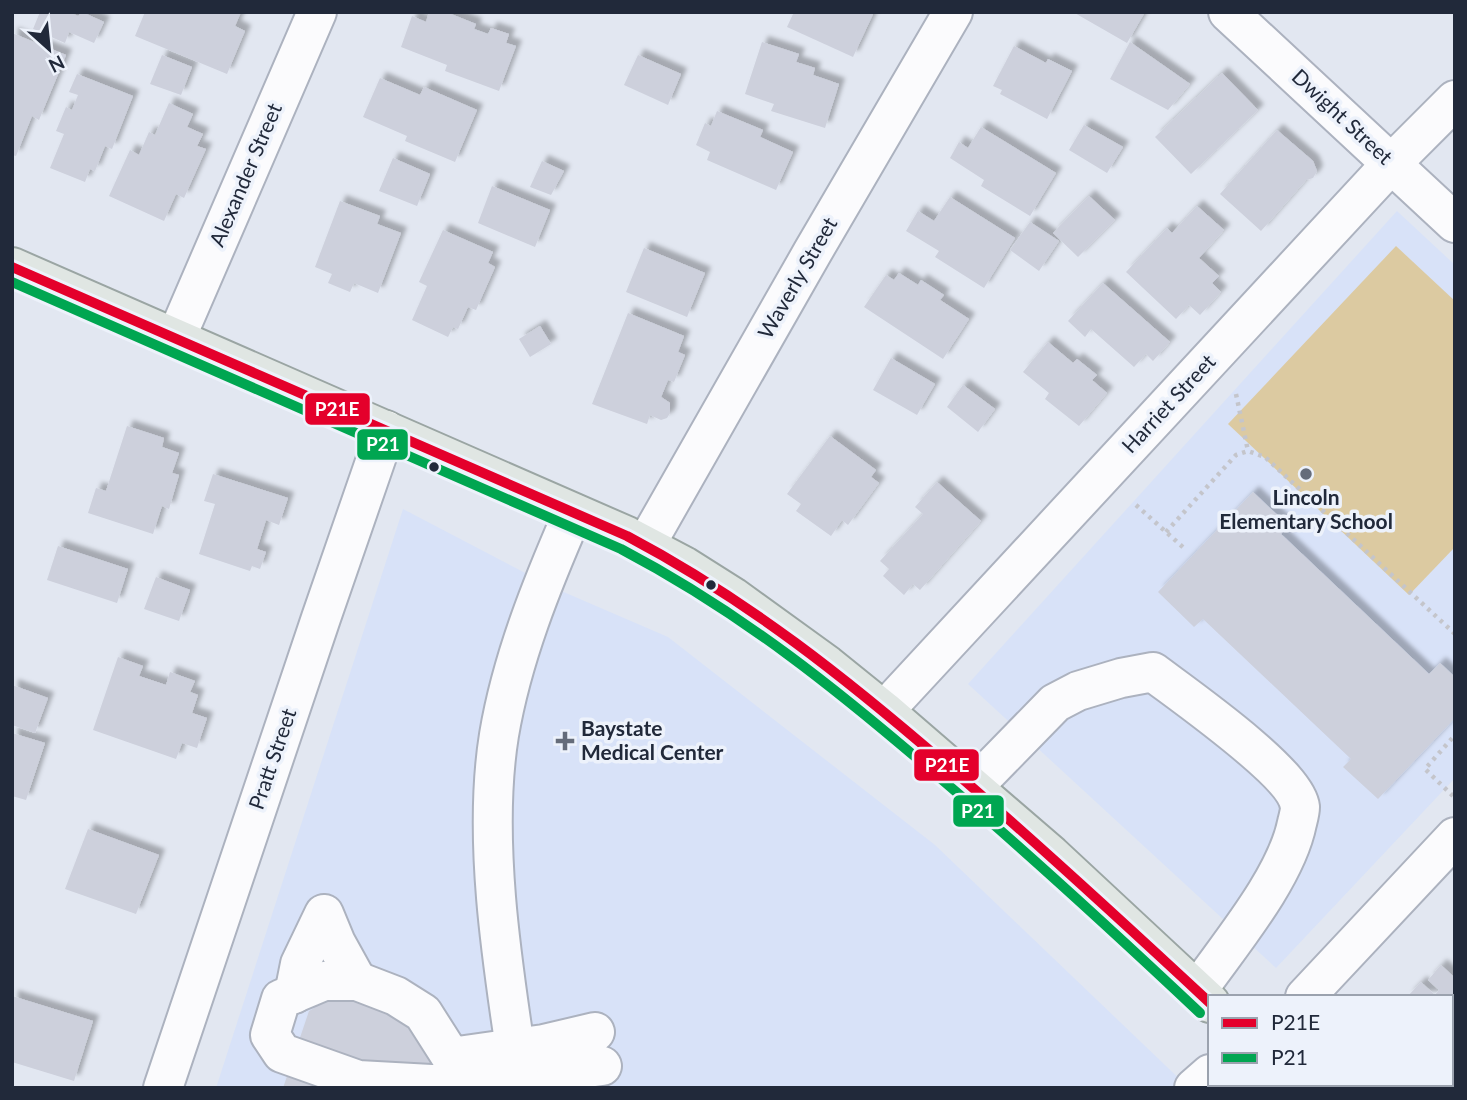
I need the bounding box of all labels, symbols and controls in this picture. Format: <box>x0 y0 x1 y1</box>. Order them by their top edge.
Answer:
north arrow <box>14 14 84 84</box>
text: N <box>45 51 69 78</box>
street label: Dwight Street <box>1288 63 1399 169</box>
street label: Alexander Street <box>203 98 286 250</box>
street label: Waverly Street <box>752 212 842 342</box>
street label: Harriet Street <box>1116 348 1220 457</box>
line badge: P21E <box>304 392 371 426</box>
text: P21E <box>315 397 359 420</box>
line badge: P21 <box>356 428 409 461</box>
text: P21 <box>366 432 400 455</box>
unlabelled marker <box>427 460 441 474</box>
marker: Lincoln Elementary School <box>1298 466 1314 482</box>
place label: Lincoln Elementary School <box>1219 484 1393 533</box>
unlabelled marker <box>704 578 718 592</box>
street label: Pratt Street <box>243 704 301 812</box>
place label: Baystate Medical Center <box>581 715 724 764</box>
marker: Baystate Medical Center <box>555 731 575 751</box>
line badge: P21E <box>913 748 980 782</box>
text: P21E <box>925 753 969 776</box>
line badge: P21 <box>952 794 1005 828</box>
text: P21 <box>961 799 995 822</box>
legend <box>1208 995 1453 1086</box>
text: P21E <box>1271 1009 1320 1034</box>
text: P21 <box>1271 1044 1308 1069</box>

